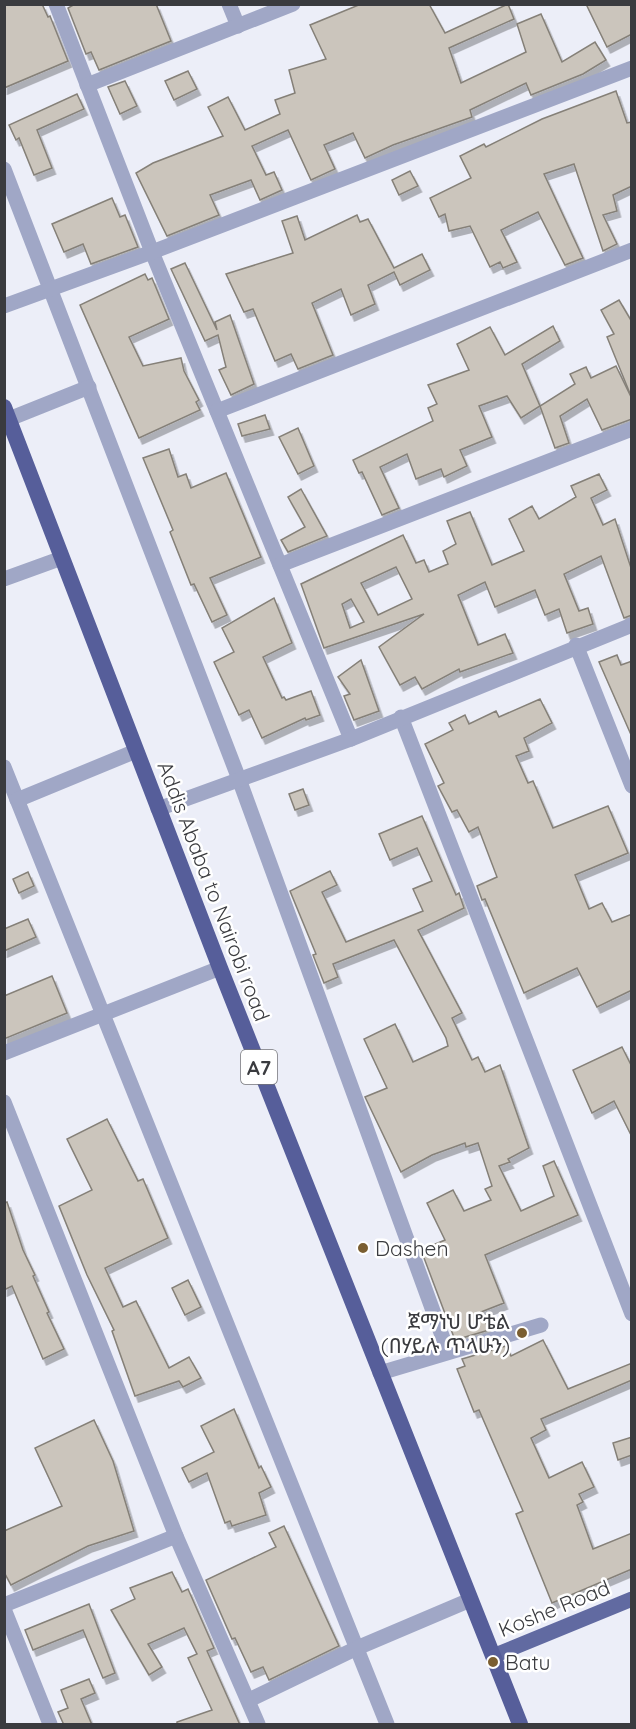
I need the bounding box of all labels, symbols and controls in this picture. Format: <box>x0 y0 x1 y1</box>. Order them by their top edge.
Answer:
street label: Addis Ababa to Nairobi road <box>152 757 276 1025</box>
road number: A7 <box>241 1050 277 1084</box>
place label: Dashen <box>375 1235 449 1261</box>
marker: Dashen <box>356 1241 370 1255</box>
place label: ጀማነህ ሆቴል (በሃይሉ ጥላሁን) <box>381 1308 510 1358</box>
marker: ጀማነህ ሆቴል (በሃይሉ ጥላሁን) <box>515 1326 529 1340</box>
street label: Koshe Road <box>494 1574 614 1642</box>
place label: Batu <box>505 1649 550 1675</box>
marker: Batu <box>486 1655 500 1669</box>

